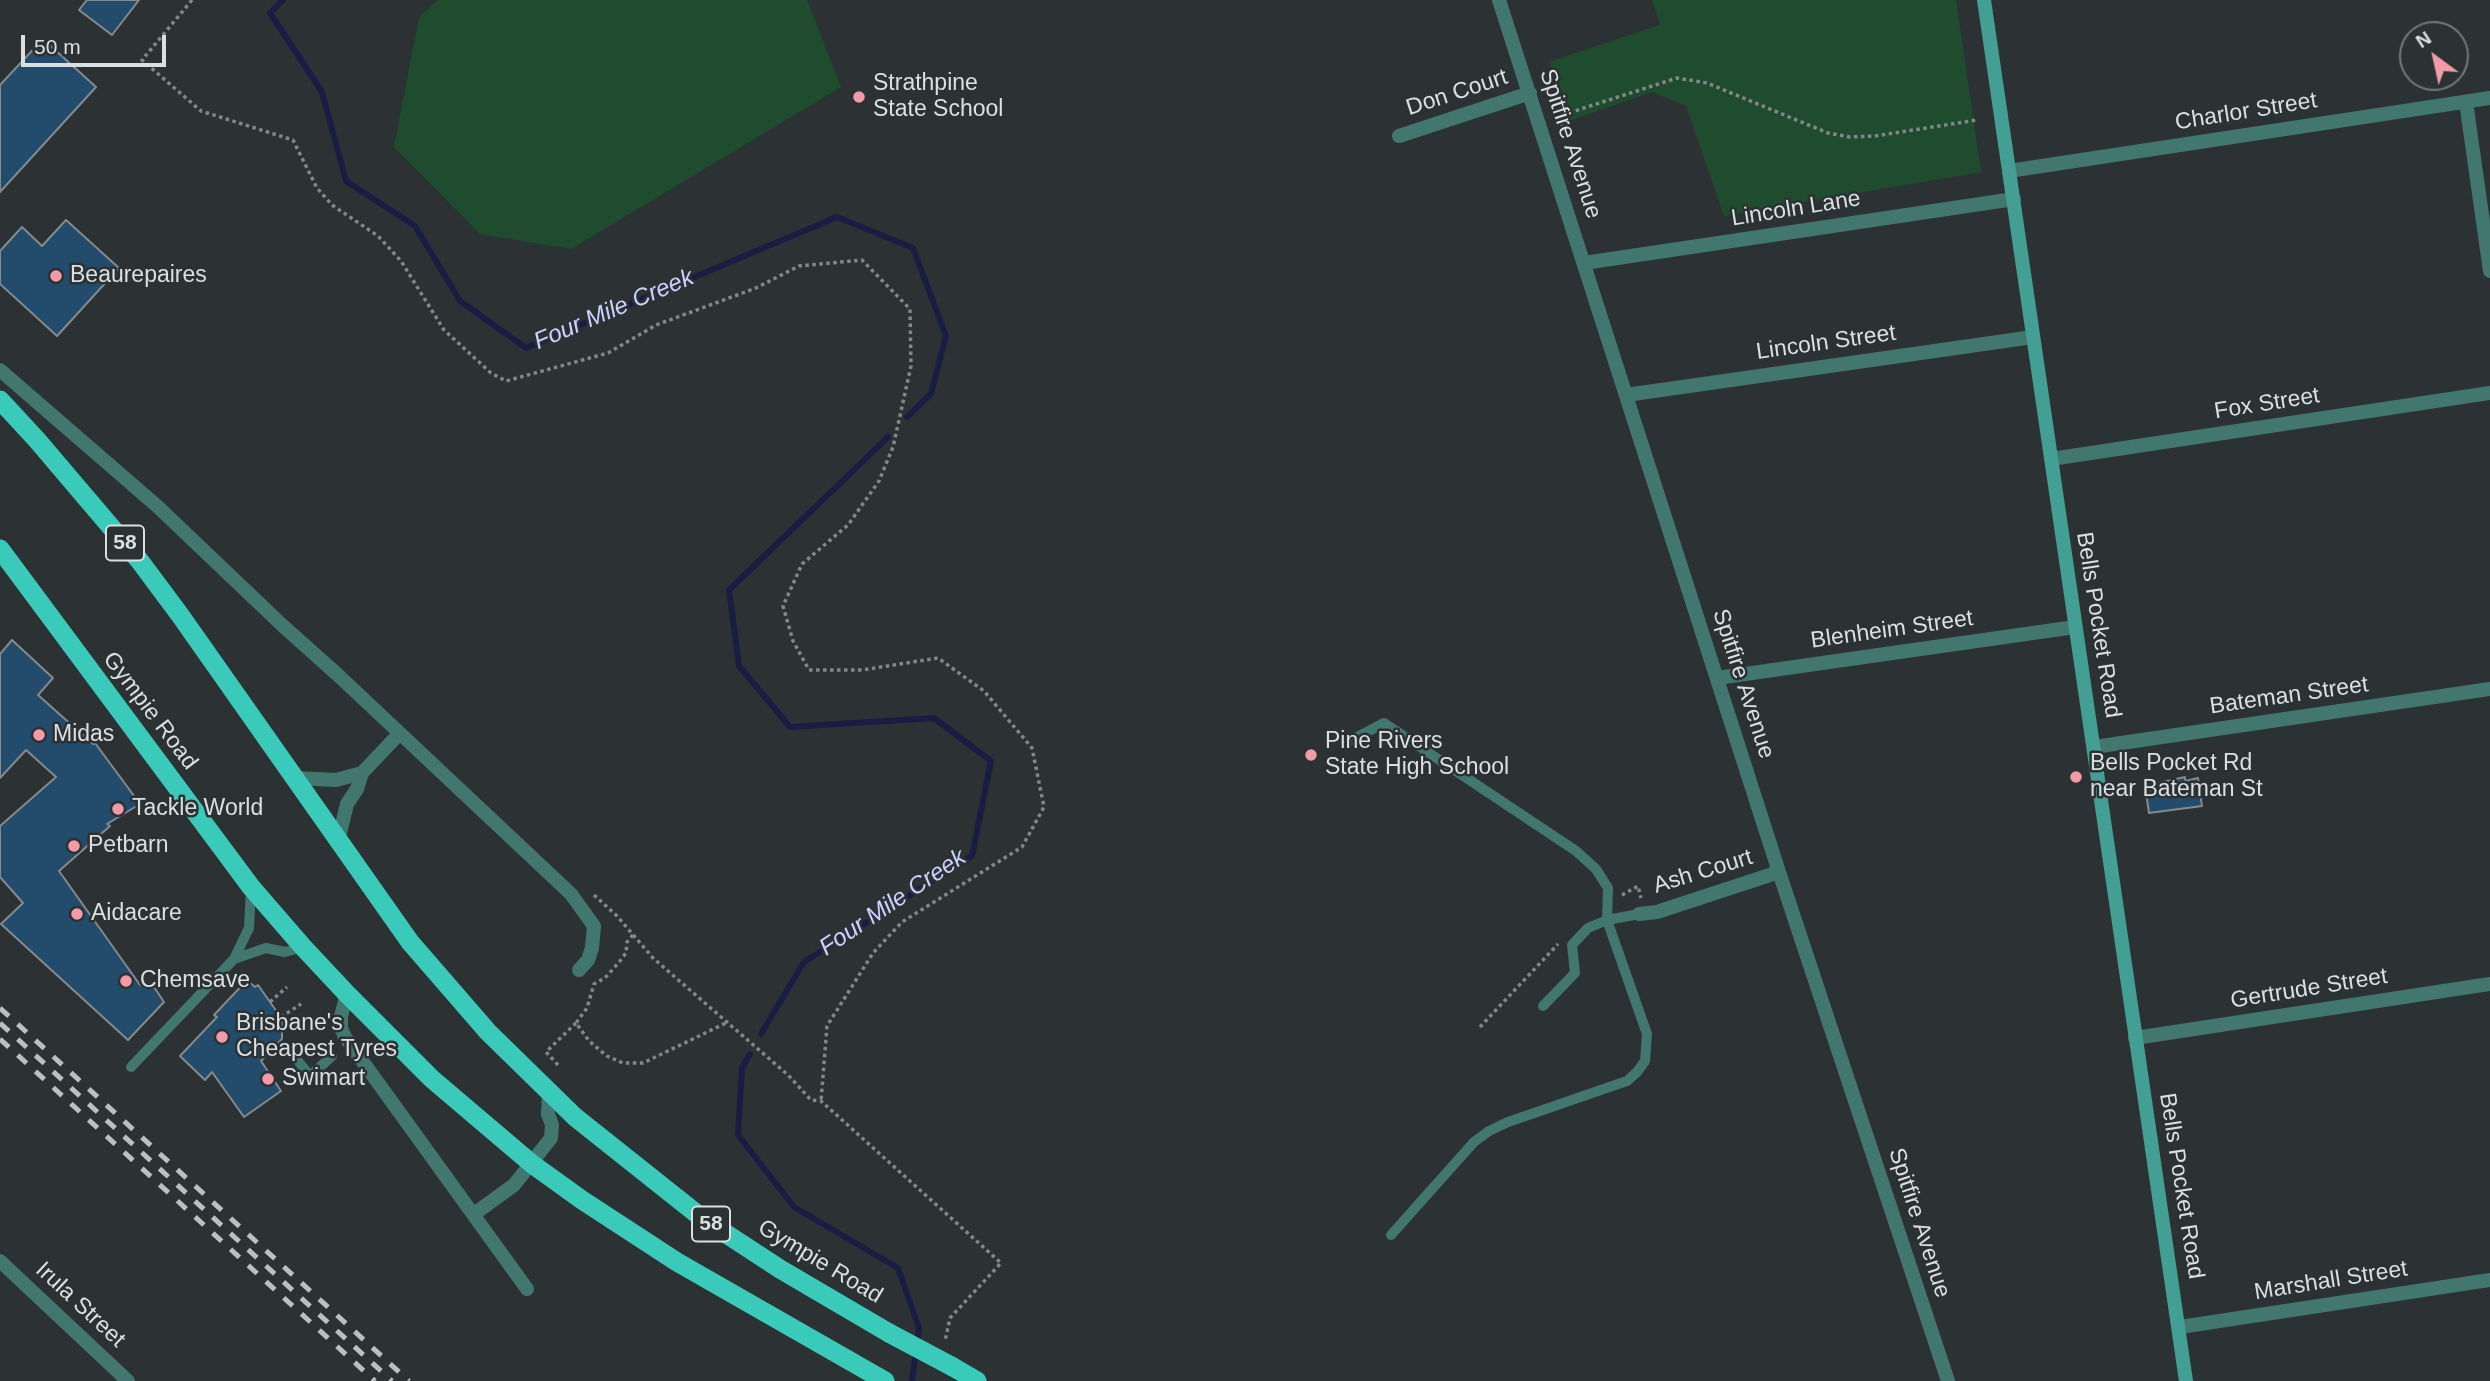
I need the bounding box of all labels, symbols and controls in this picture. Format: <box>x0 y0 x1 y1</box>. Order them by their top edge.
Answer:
scale bar <box>24 21 170 65</box>
north arrow <box>2399 21 2469 91</box>
text: N <box>2412 27 2435 52</box>
text: 50 m <box>34 35 81 58</box>
street label: Don Court <box>1403 64 1511 122</box>
street label: Spitfire Avenue <box>1533 66 1607 222</box>
place label: Strathpine State School <box>873 70 1003 124</box>
street label: Charlor Street <box>2173 87 2319 137</box>
marker: Strathpine State School <box>851 89 867 105</box>
street label: Lincoln Lane <box>1729 185 1863 233</box>
place label: Beaurepaires <box>70 262 207 290</box>
water label: Four Mile Creek <box>530 263 698 357</box>
marker: Beaurepaires <box>48 268 64 284</box>
street label: Lincoln Street <box>1754 320 1898 366</box>
street label: Fox Street <box>2212 382 2322 426</box>
road number: 58 <box>106 526 144 560</box>
street label: Bells Pocket Road <box>2070 530 2126 720</box>
street label: Blenheim Street <box>1809 605 1975 655</box>
street label: Spitfire Avenue <box>1706 606 1780 762</box>
street label: Gympie Road <box>97 647 203 775</box>
street label: Bateman Street <box>2208 671 2370 721</box>
place label: Midas <box>53 721 114 749</box>
marker: Midas <box>31 727 47 743</box>
place label: Pine Rivers State High School <box>1325 728 1509 782</box>
marker: Pine Rivers State High School <box>1303 747 1319 763</box>
place label: Bells Pocket Rd near Bateman St <box>2090 750 2263 804</box>
marker: Bells Pocket Rd near Bateman St <box>2068 769 2084 785</box>
place label: Tackle World <box>132 795 263 823</box>
marker: Tackle World <box>110 801 126 817</box>
place label: Petbarn <box>88 832 169 860</box>
marker: Petbarn <box>66 838 82 854</box>
water label: Four Mile Creek <box>814 843 972 963</box>
street label: Ash Court <box>1650 844 1756 900</box>
place label: Aidacare <box>91 900 182 928</box>
marker: Aidacare <box>69 906 85 922</box>
street label: Gertrude Street <box>2229 963 2389 1015</box>
place label: Chemsave <box>140 967 250 995</box>
marker: Chemsave <box>118 973 134 989</box>
place label: Brisbane's Cheapest Tyres <box>236 1010 397 1064</box>
marker: Brisbane's Cheapest Tyres <box>214 1029 230 1045</box>
place label: Swimart <box>282 1065 365 1093</box>
marker: Swimart <box>260 1071 276 1087</box>
street label: Bells Pocket Road <box>2153 1091 2209 1281</box>
street label: Spitfire Avenue <box>1882 1145 1956 1301</box>
road number: 58 <box>692 1206 730 1242</box>
street label: Gympie Road <box>753 1214 887 1310</box>
street label: Marshall Street <box>2252 1255 2410 1307</box>
street label: Irula Street <box>29 1257 131 1353</box>

